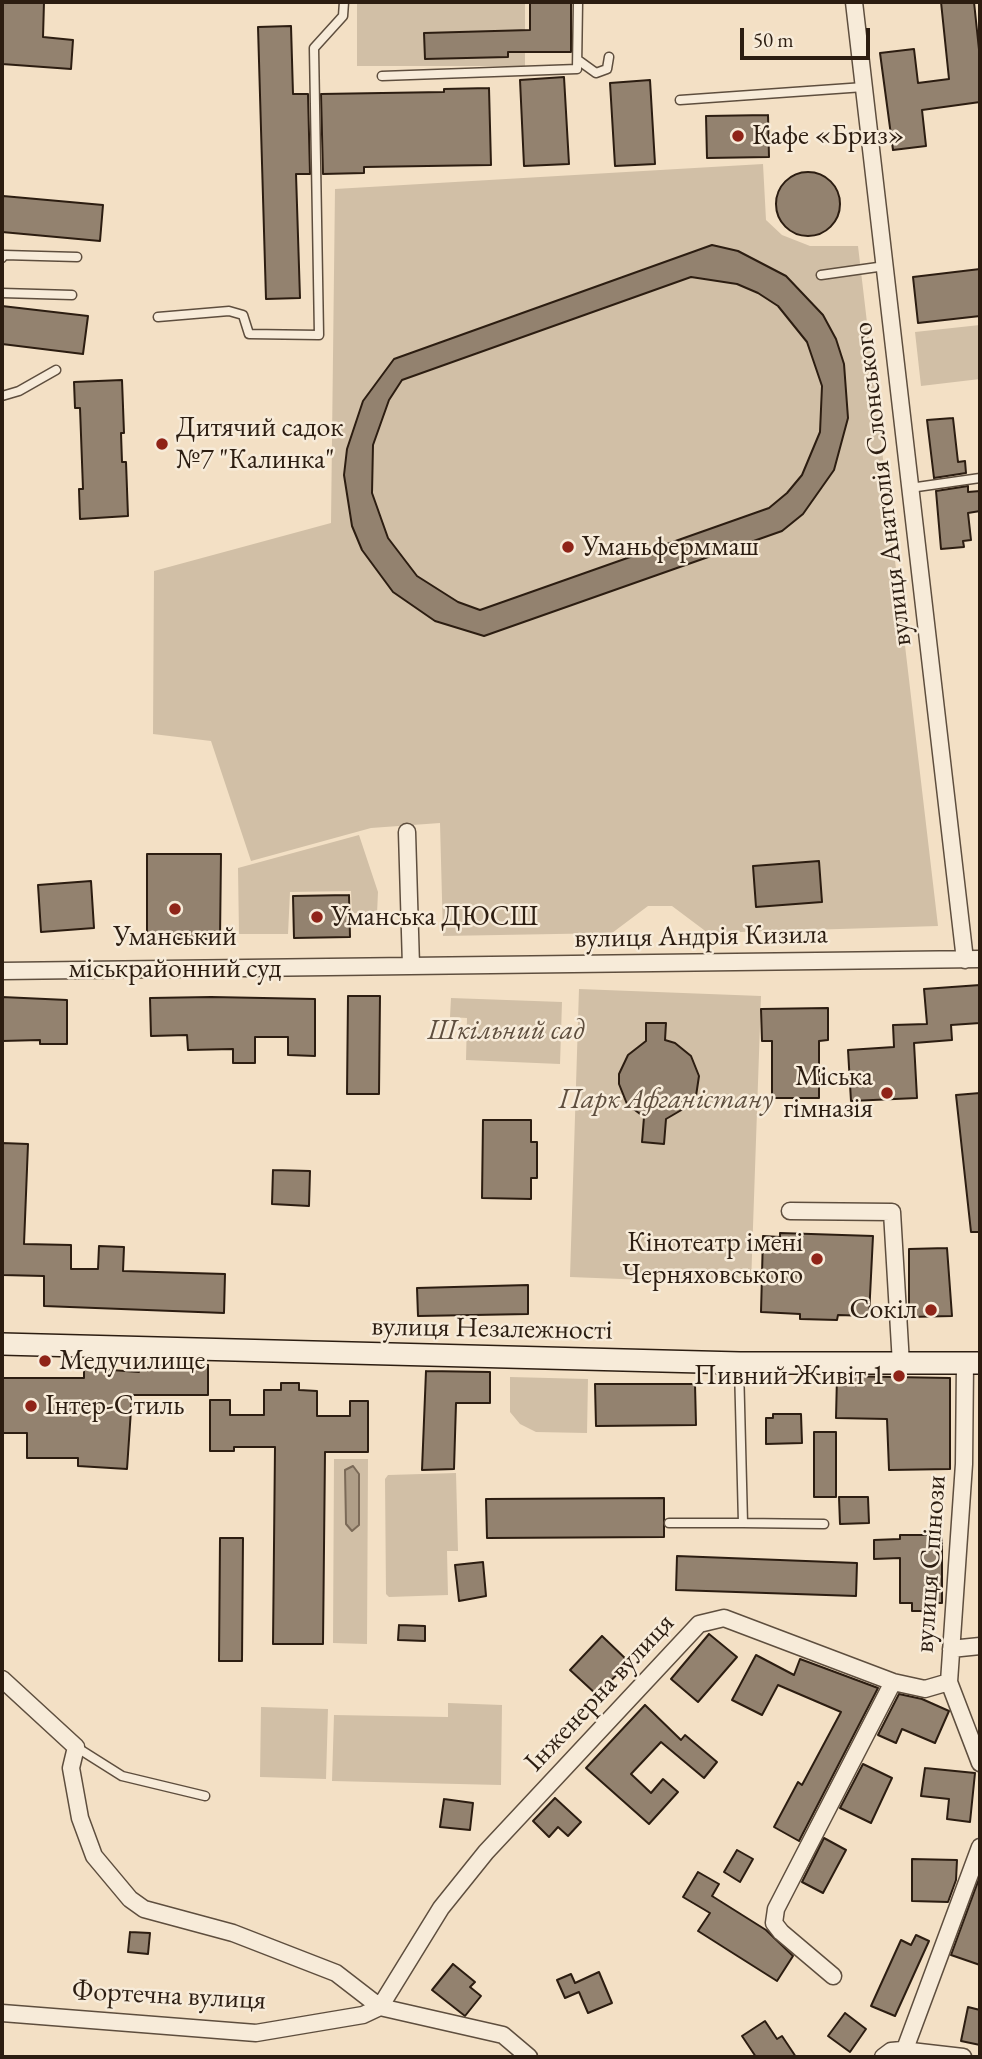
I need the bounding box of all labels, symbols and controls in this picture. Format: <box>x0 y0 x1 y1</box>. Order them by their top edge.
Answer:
scale bar <box>744 14 874 58</box>
text: 50 m <box>753 26 794 53</box>
place label: Кафе «Бриз» <box>752 119 904 153</box>
marker: Кафе «Бриз» <box>730 128 746 144</box>
street label: вулиця Анатолія Слонського <box>846 320 920 648</box>
place label: Дитячий садок №7 "Калинка" <box>176 411 344 477</box>
marker: Дитячий садок №7 "Калинка" <box>154 436 170 452</box>
place label: Уманьферммаш <box>582 530 759 564</box>
marker: Уманьферммаш <box>560 539 576 555</box>
place label: Уманська ДЮСШ <box>331 900 539 934</box>
marker: Уманський міськрайонний суд <box>167 901 183 917</box>
marker: Уманська ДЮСШ <box>309 909 325 925</box>
street label: вулиця Андрія Кизила <box>574 918 828 956</box>
place label: Уманський міськрайонний суд <box>69 920 281 986</box>
park label: Шкільний сад <box>427 1014 585 1048</box>
place label: Міська гімназія <box>783 1060 873 1126</box>
park label: Парк Афганістану <box>559 1083 773 1117</box>
marker: Міська гімназія <box>879 1085 895 1101</box>
place label: Кінотеатр імені Черняховського <box>622 1226 803 1292</box>
marker: Кінотеатр імені Черняховського <box>809 1251 825 1267</box>
place label: Сокіл <box>850 1293 917 1327</box>
marker: Сокіл <box>923 1302 939 1318</box>
street label: вулиця Незалежності <box>371 1310 613 1348</box>
place label: Медучилище <box>59 1344 205 1378</box>
marker: Медучилище <box>37 1353 53 1369</box>
place label: Пивний Живіт 1 <box>694 1359 885 1393</box>
marker: Пивний Живіт 1 <box>891 1368 907 1384</box>
place label: Інтер-Стиль <box>45 1389 185 1423</box>
marker: Інтер-Стиль <box>23 1398 39 1414</box>
street label: вулиця Спінози <box>908 1474 954 1654</box>
street label: Інженерна вулиця <box>518 1607 682 1779</box>
street label: Фортечна вулиця <box>71 1974 267 2018</box>

